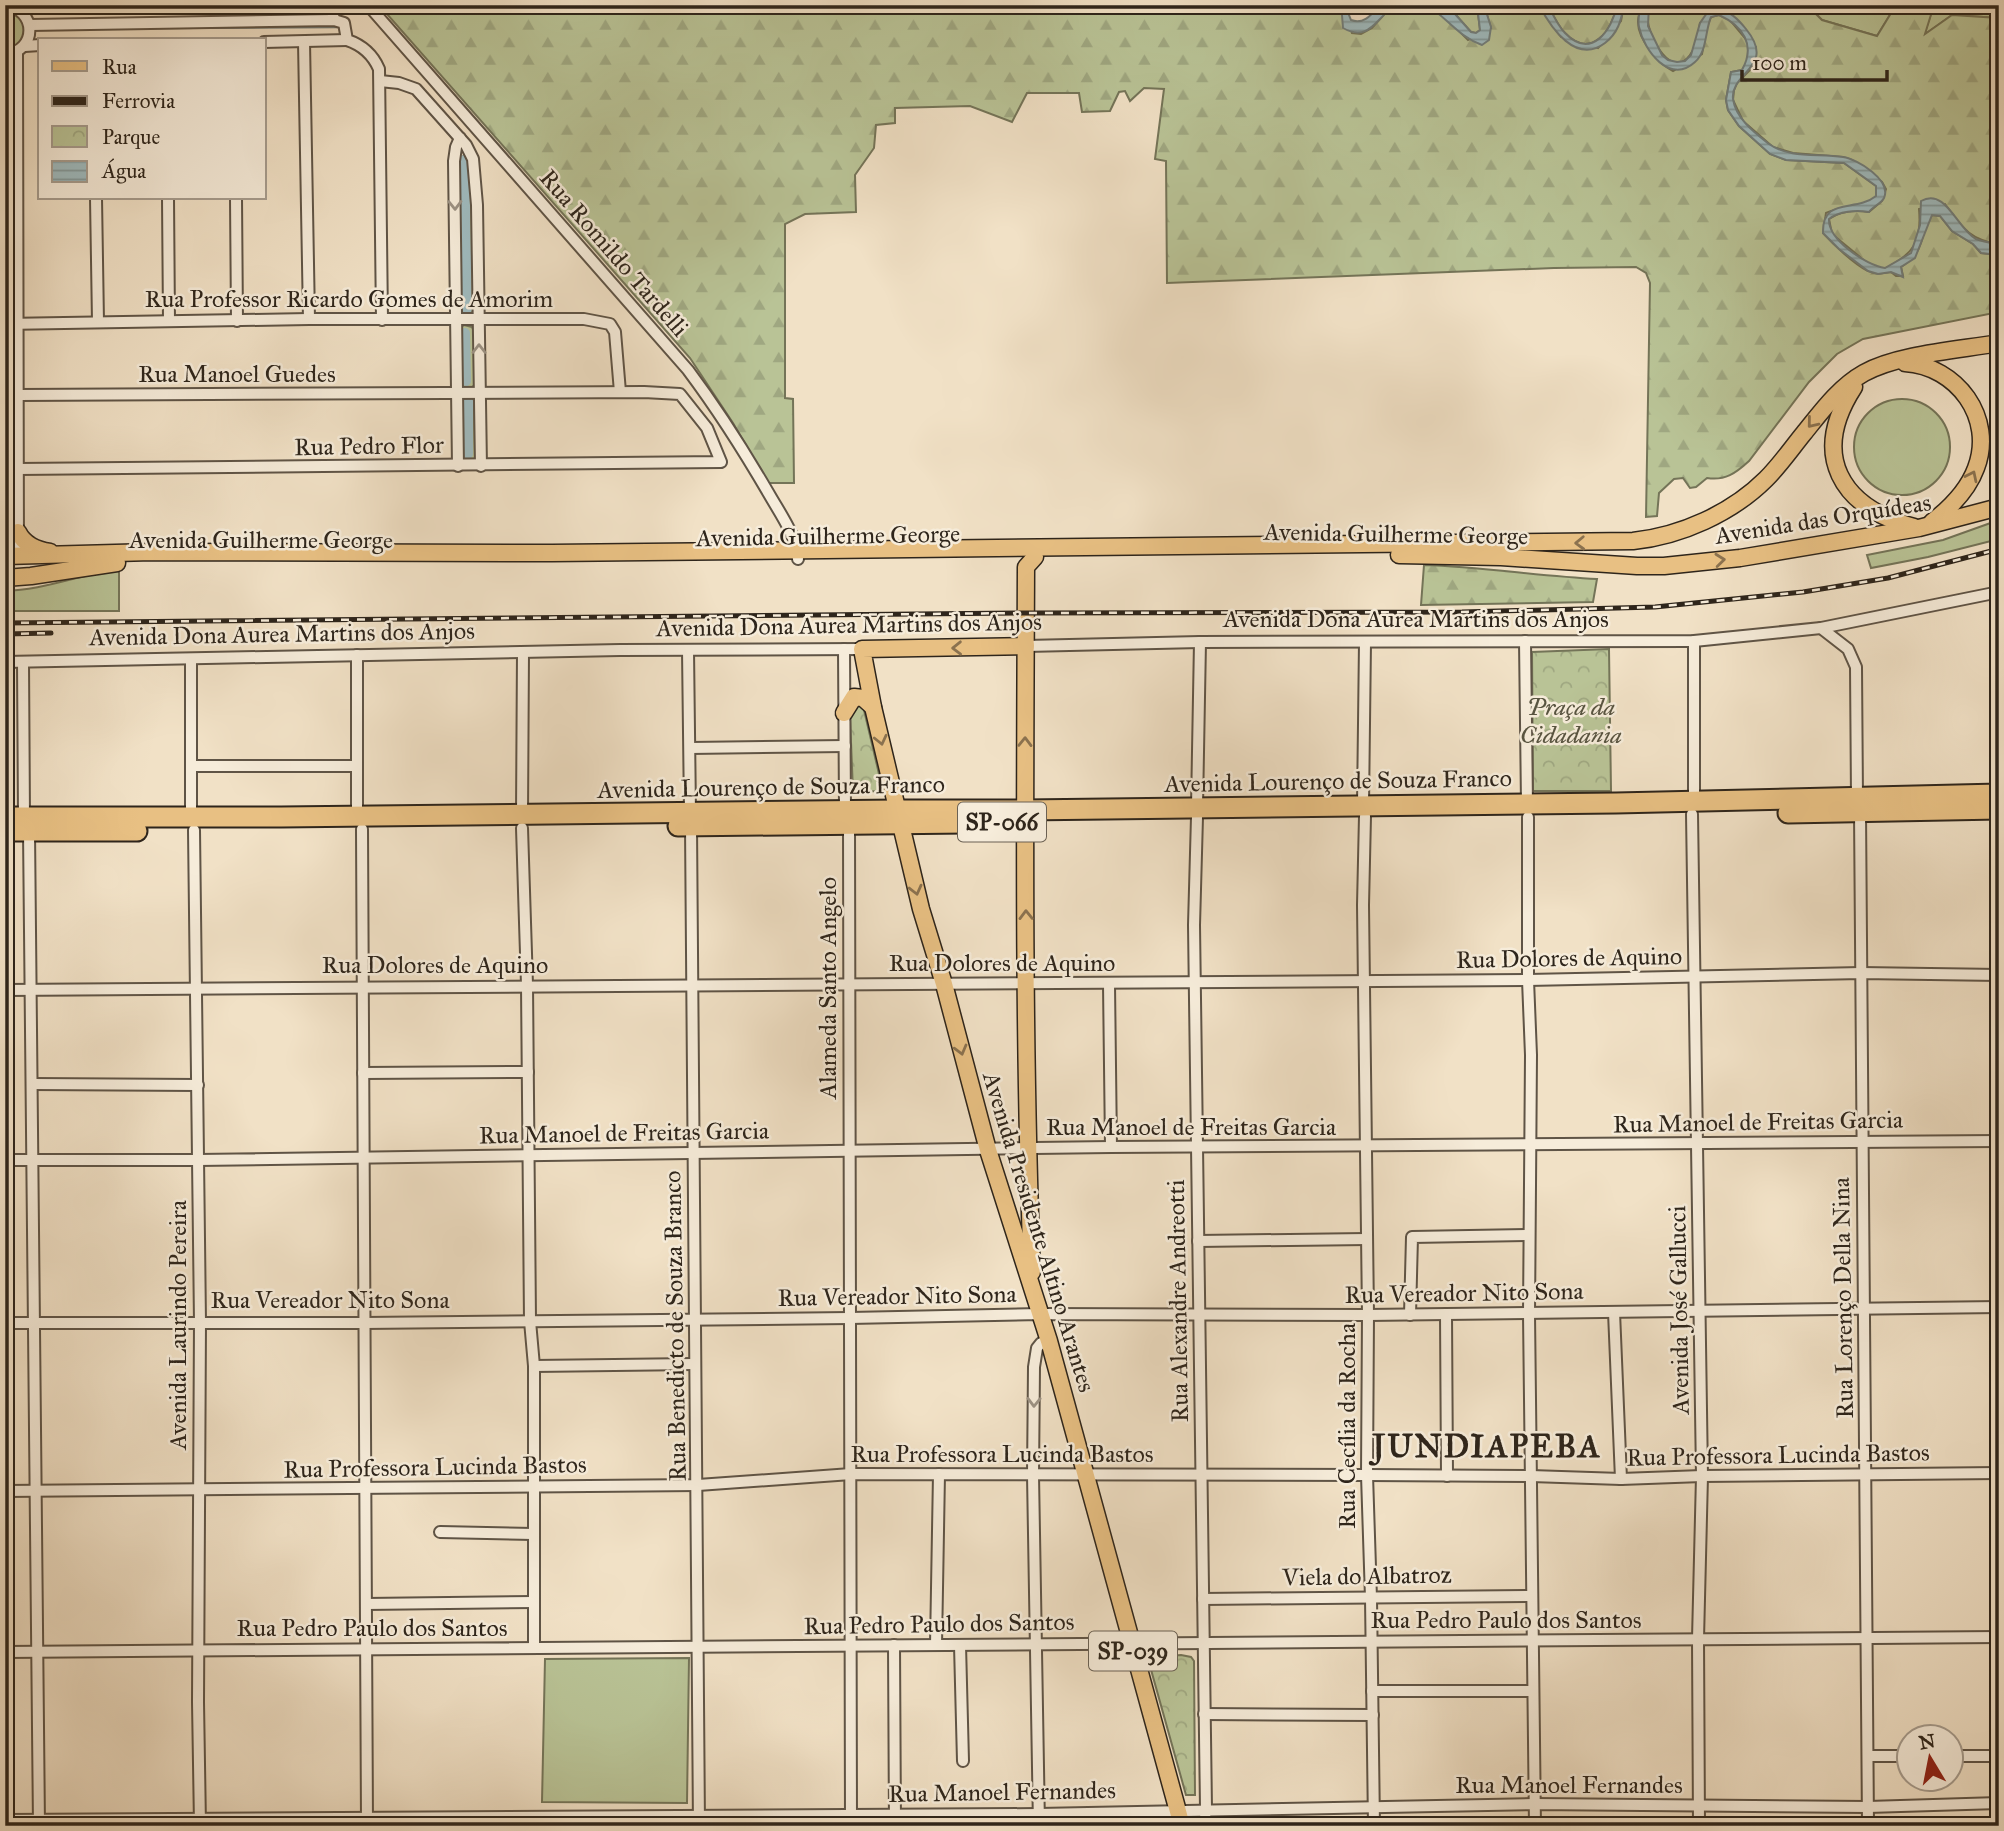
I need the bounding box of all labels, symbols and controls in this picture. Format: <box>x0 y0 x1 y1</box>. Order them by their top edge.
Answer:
legend <box>38 38 266 200</box>
scale bar <box>1742 38 1887 82</box>
text: 100 m <box>1752 50 1807 76</box>
text: Rua <box>102 54 137 80</box>
text: Ferrovia <box>102 88 175 114</box>
text: Parque <box>102 124 161 150</box>
text: Água <box>101 158 146 184</box>
street label: Rua Romildo Tardelli <box>533 163 695 343</box>
one-way arrow <box>447 201 463 211</box>
street label: Rua Professor Ricardo Gomes de Amorim <box>145 284 553 314</box>
one-way arrow <box>471 343 487 353</box>
street label: Rua Manoel Guedes <box>138 359 336 389</box>
one-way arrow <box>1808 414 1820 427</box>
street label: Rua Pedro Flor <box>294 430 444 462</box>
one-way arrow <box>1964 471 1978 483</box>
street label: Avenida das Orquídeas <box>1712 487 1933 551</box>
street label: Avenida Guilherme George <box>1263 517 1528 551</box>
street label: Avenida Guilherme George <box>695 519 960 553</box>
street label: Avenida Guilherme George <box>128 525 393 555</box>
one-way arrow <box>1574 535 1585 550</box>
one-way arrow <box>1715 553 1726 568</box>
street label: Avenida Dona Aurea Martins dos Anjos <box>1222 604 1609 634</box>
street label: Avenida Dona Aurea Martins dos Anjos <box>655 607 1042 643</box>
street label: Avenida Dona Aurea Martins dos Anjos <box>88 616 475 652</box>
one-way arrow <box>952 640 963 655</box>
park label: Praça da Cidadania <box>1520 692 1622 750</box>
one-way arrow <box>872 734 887 746</box>
one-way arrow <box>1017 736 1033 747</box>
street label: Avenida Lourenço de Souza Franco <box>1163 763 1512 799</box>
street label: Avenida Lourenço de Souza Franco <box>596 769 945 805</box>
road number: SP-066 <box>958 802 1046 842</box>
street label: Alameda Santo Angelo <box>813 877 843 1100</box>
one-way arrow <box>908 884 922 896</box>
one-way arrow <box>1018 909 1034 920</box>
street label: Rua Dolores de Aquino <box>1456 941 1682 975</box>
street label: Rua Dolores de Aquino <box>889 948 1115 978</box>
street label: Rua Dolores de Aquino <box>322 950 548 980</box>
one-way arrow <box>953 1044 968 1056</box>
street label: Avenida Presidente Altino Arantes <box>976 1067 1102 1396</box>
street label: Rua Manoel de Freitas Garcia <box>1613 1104 1904 1140</box>
street label: Rua Manoel de Freitas Garcia <box>1046 1112 1337 1142</box>
street label: Rua Manoel de Freitas Garcia <box>479 1115 770 1151</box>
street label: Rua Benedicto de Souza Branco <box>657 1170 693 1482</box>
street label: Rua Lorenço Della Nina <box>1826 1176 1860 1419</box>
street label: Rua Alexandre Andreotti <box>1161 1179 1195 1423</box>
street label: Avenida Laurindo Pereira <box>163 1199 193 1451</box>
street label: Avenida José Gallucci <box>1662 1205 1696 1416</box>
street label: Rua Vereador Nito Sona <box>1344 1276 1585 1310</box>
street label: Rua Vereador Nito Sona <box>777 1279 1018 1313</box>
street label: Rua Vereador Nito Sona <box>210 1285 450 1315</box>
street label: Rua Cecília da Rocha <box>1332 1322 1362 1529</box>
one-way arrow <box>1026 1397 1042 1408</box>
district label: JUNDIAPEBA <box>1368 1427 1602 1466</box>
street label: Rua Professora Lucinda Bastos <box>1626 1437 1930 1473</box>
street label: Rua Professora Lucinda Bastos <box>850 1439 1154 1469</box>
street label: Rua Professora Lucinda Bastos <box>283 1449 587 1485</box>
street label: Viela do Albatroz <box>1281 1560 1452 1592</box>
street label: Rua Pedro Paulo dos Santos <box>1371 1605 1641 1635</box>
street label: Rua Pedro Paulo dos Santos <box>803 1607 1075 1641</box>
street label: Rua Pedro Paulo dos Santos <box>237 1613 507 1643</box>
road number: SP-039 <box>1089 1632 1177 1670</box>
north arrow <box>1896 1722 1966 1792</box>
text: N <box>1917 1729 1937 1754</box>
street label: Rua Manoel Fernandes <box>1455 1770 1683 1800</box>
street label: Rua Manoel Fernandes <box>888 1775 1116 1809</box>

